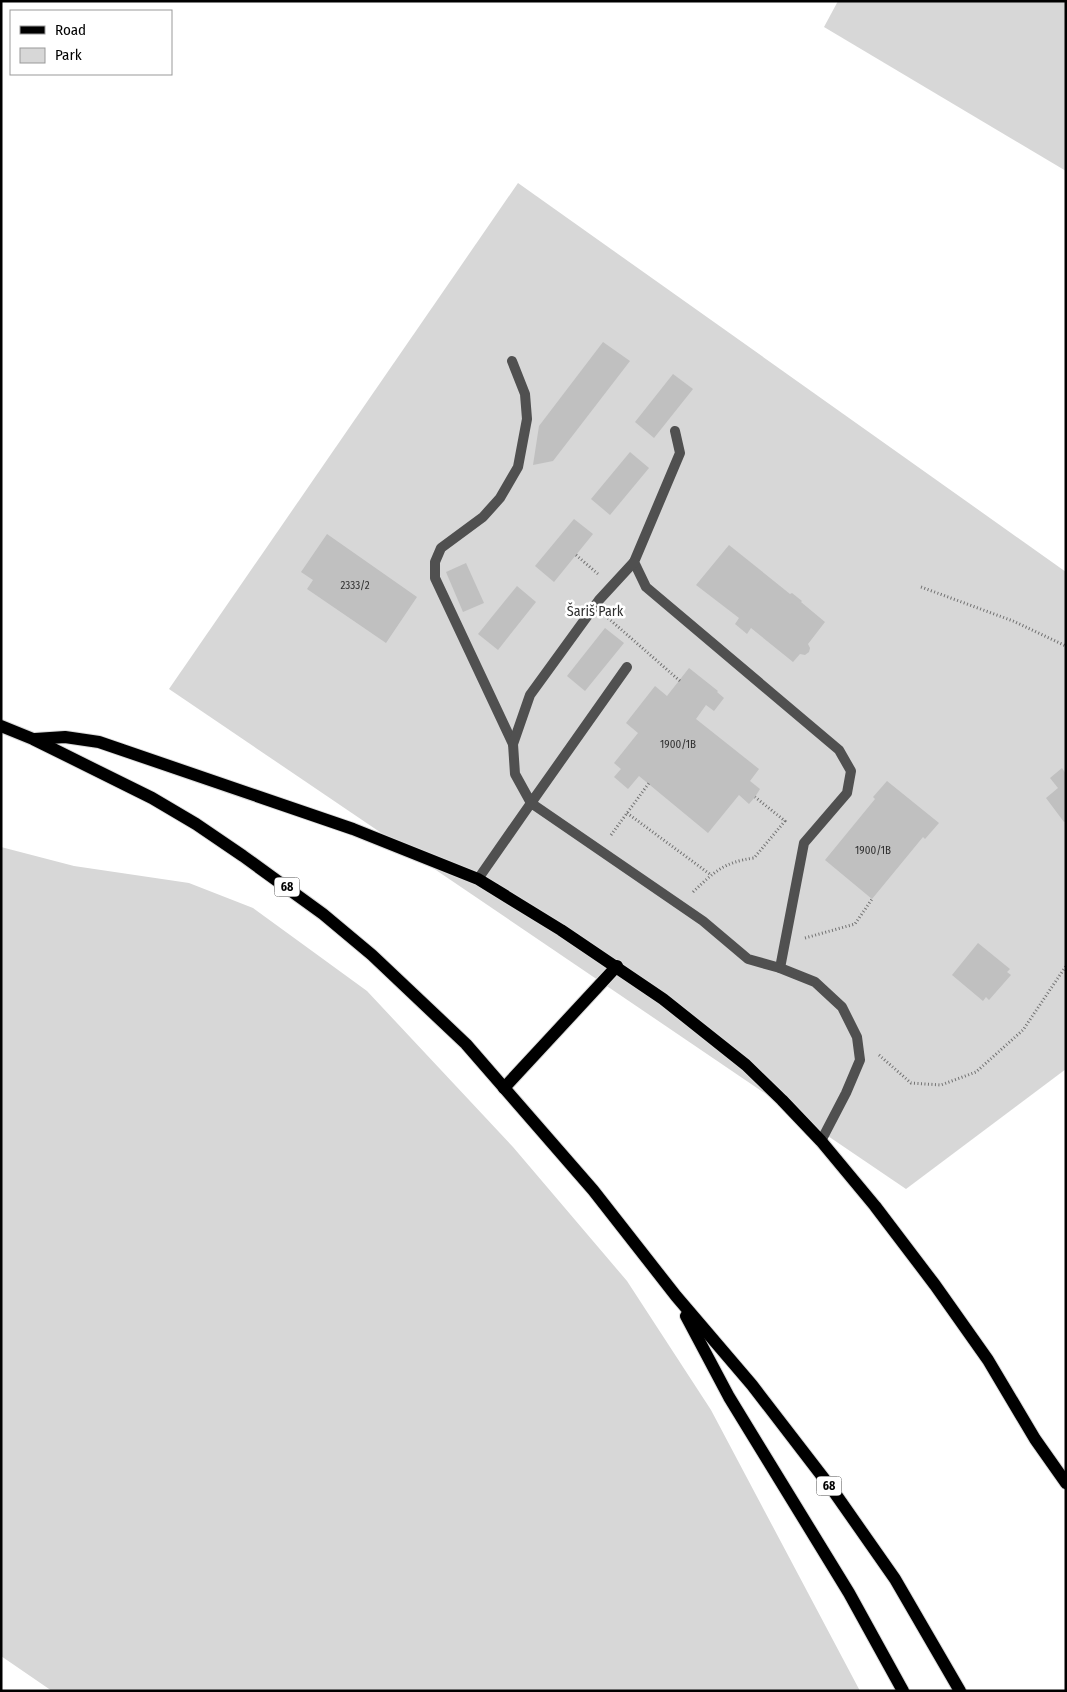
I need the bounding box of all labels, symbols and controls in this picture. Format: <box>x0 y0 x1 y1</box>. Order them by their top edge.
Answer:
legend <box>10 10 172 75</box>
text: Road <box>55 21 86 39</box>
text: Park <box>55 46 82 64</box>
house number: 2333/2 <box>340 579 370 592</box>
park label: Šariš Park <box>567 602 624 620</box>
house number: 1900/1B <box>660 738 696 751</box>
house number: 1900/1B <box>855 844 891 857</box>
road number: 68 <box>274 878 300 896</box>
road number: 68 <box>816 1476 842 1495</box>

